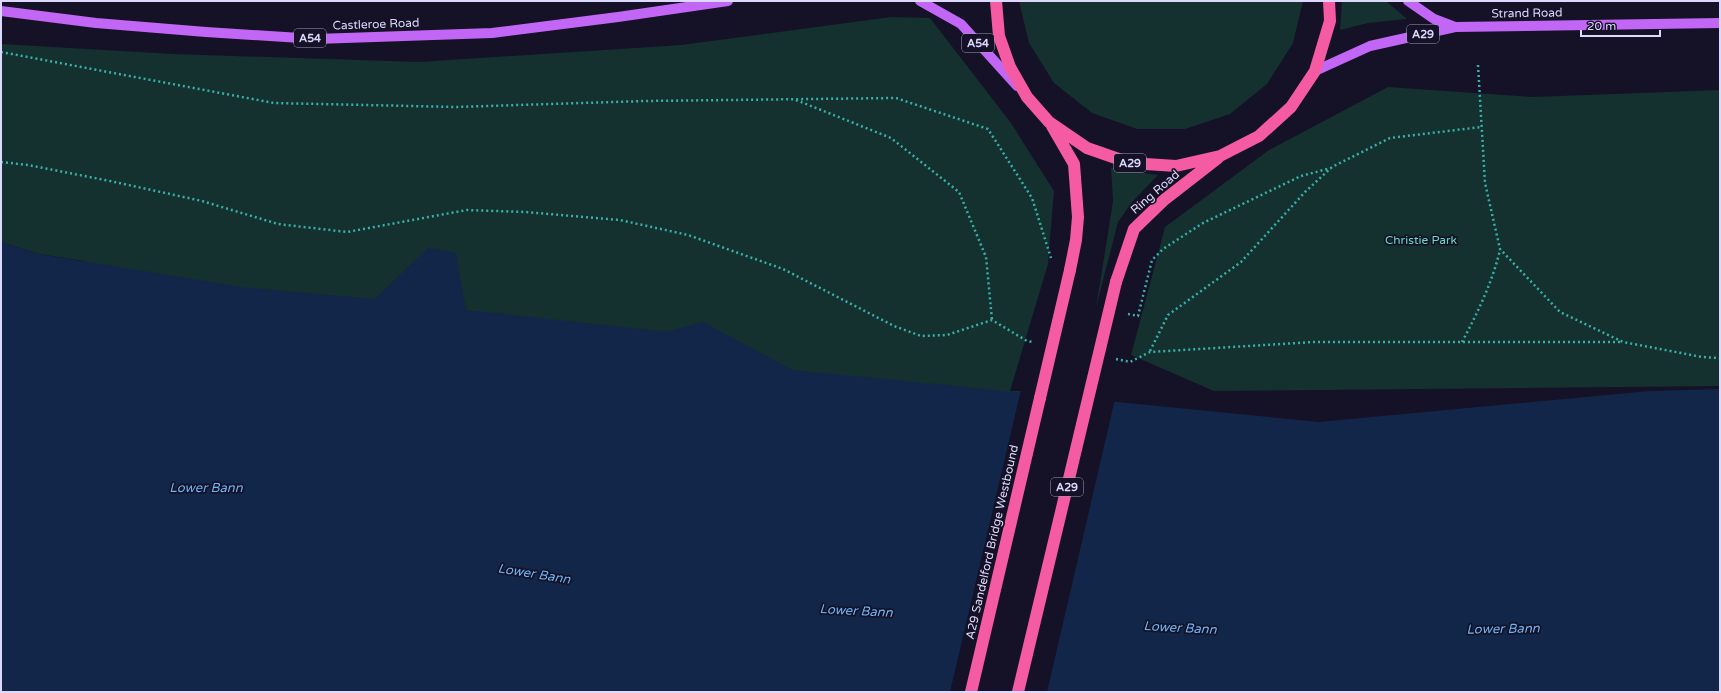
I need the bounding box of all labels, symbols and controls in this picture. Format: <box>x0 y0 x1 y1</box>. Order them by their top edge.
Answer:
street label: Strand Road <box>1491 5 1563 21</box>
scale bar <box>1581 12 1660 38</box>
street label: Castleroe Road <box>332 15 420 33</box>
text: 20 m <box>1587 19 1616 33</box>
road number: A29 <box>1407 25 1439 43</box>
road number: A54 <box>294 29 326 47</box>
road number: A54 <box>962 34 994 52</box>
road number: A29 <box>1114 154 1146 172</box>
street label: Ring Road <box>1128 167 1182 217</box>
park label: Christie Park <box>1385 233 1457 247</box>
street label: A29 Sandelford Bridge Westbound <box>963 443 1021 641</box>
road number: A29 <box>1051 478 1083 496</box>
water label: Lower Bann <box>169 480 244 496</box>
water label: Lower Bann <box>497 560 573 588</box>
water label: Lower Bann <box>819 601 894 621</box>
water label: Lower Bann <box>1143 618 1218 638</box>
water label: Lower Bann <box>1466 620 1541 638</box>

